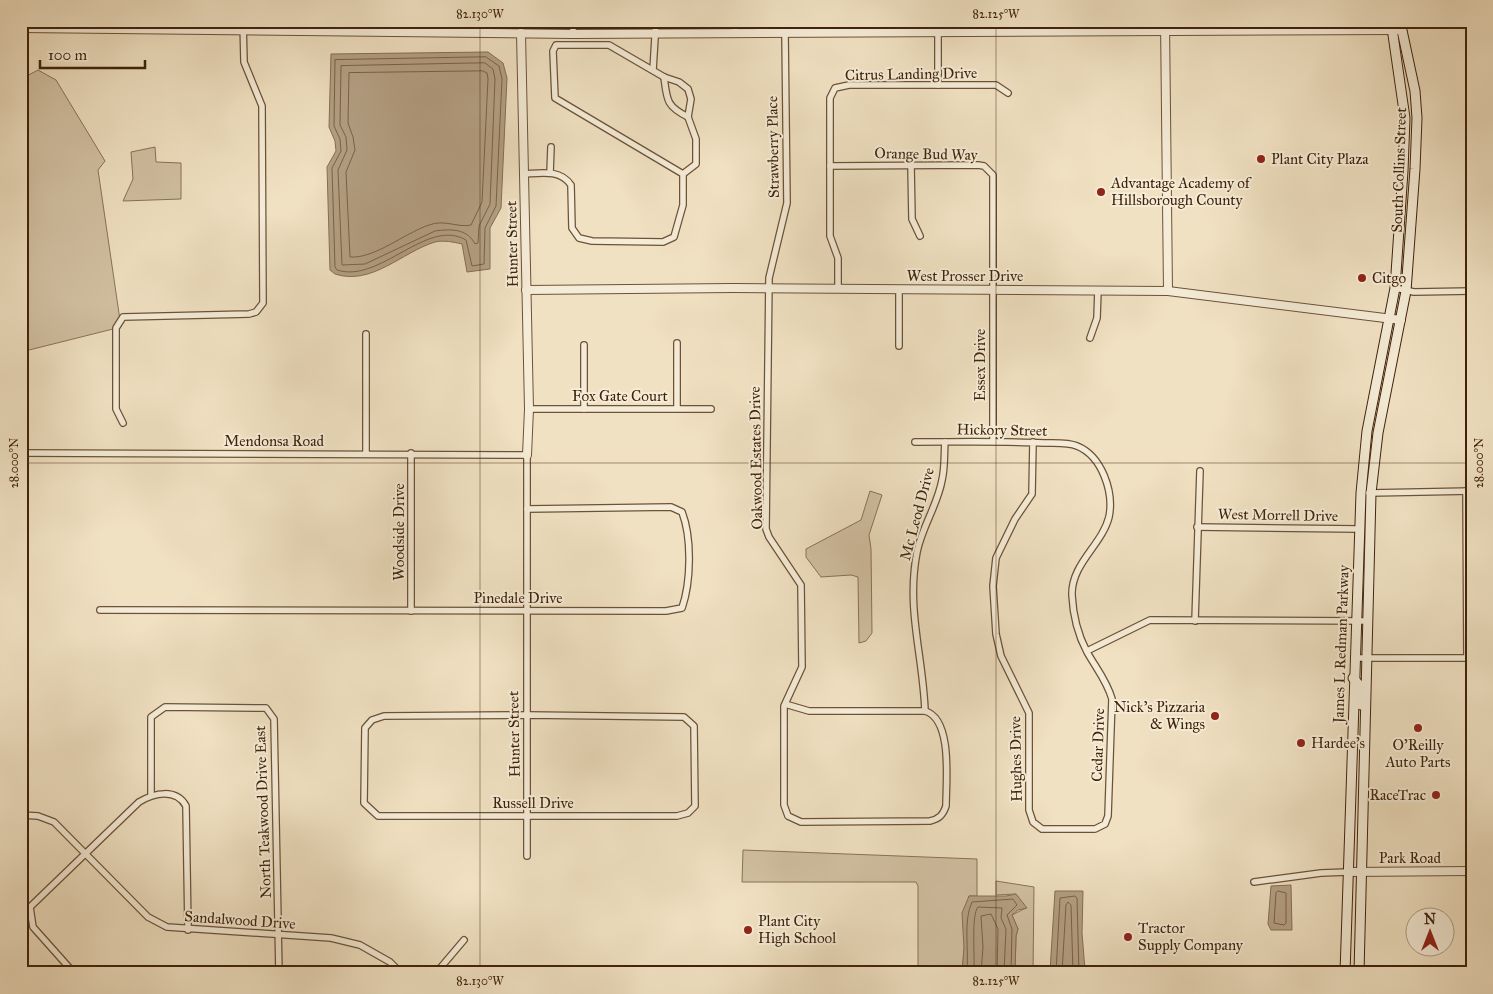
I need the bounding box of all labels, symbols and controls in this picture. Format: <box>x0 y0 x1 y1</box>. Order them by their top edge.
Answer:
text: 82.130°W <box>456 7 504 21</box>
text: 82.125°W <box>973 7 1020 21</box>
scale bar <box>40 38 145 70</box>
text: 100 m <box>48 46 88 64</box>
street label: Citrus Landing Drive <box>845 64 977 84</box>
street label: Strawberry Place <box>763 96 783 198</box>
street label: South Collins Street <box>1388 106 1410 233</box>
street label: Orange Bud Way <box>874 144 979 164</box>
place label: Plant City Plaza <box>1271 150 1369 168</box>
marker: Plant City Plaza <box>1255 153 1267 165</box>
place label: Advantage Academy of Hillsborough County <box>1110 174 1253 209</box>
marker: Advantage Academy of Hillsborough County <box>1095 186 1107 198</box>
street label: Hunter Street <box>502 200 522 287</box>
street label: West Prosser Drive <box>907 267 1023 285</box>
place label: Citgo <box>1372 269 1407 287</box>
marker: Citgo <box>1356 272 1368 284</box>
street label: Essex Drive <box>971 329 989 401</box>
street label: Oakwood Estates Drive <box>746 386 766 530</box>
street label: Fox Gate Court <box>572 387 669 405</box>
street label: Hickory Street <box>956 420 1048 440</box>
street label: Mendonsa Road <box>224 432 324 450</box>
text: 28.000°N <box>7 438 21 488</box>
text: 28.000°N <box>1472 438 1486 488</box>
street label: Mc Leod Drive <box>896 466 938 562</box>
street label: Woodside Drive <box>390 483 408 581</box>
street label: West Morrell Drive <box>1218 505 1338 525</box>
street label: James L Redman Parkway <box>1329 564 1354 726</box>
street label: Pinedale Drive <box>473 589 563 607</box>
street label: Hunter Street <box>504 690 524 777</box>
place label: Nick's Pizzaria & Wings <box>1114 698 1206 733</box>
street label: Cedar Drive <box>1088 708 1108 782</box>
marker: Nick's Pizzaria & Wings <box>1209 710 1221 722</box>
street label: Hughes Drive <box>1006 716 1026 802</box>
marker: O'Reilly Auto Parts <box>1412 722 1424 734</box>
street label: North Teakwood Drive East <box>251 725 275 899</box>
place label: Hardee's <box>1311 734 1365 752</box>
place label: O'Reilly Auto Parts <box>1384 736 1451 771</box>
marker: Hardee's <box>1295 737 1307 749</box>
place label: RaceTrac <box>1369 786 1426 804</box>
marker: RaceTrac <box>1430 789 1442 801</box>
street label: Russell Drive <box>492 794 574 812</box>
street label: Park Road <box>1379 849 1442 867</box>
north arrow <box>1406 906 1456 956</box>
street label: Sandalwood Drive <box>184 907 296 933</box>
text: N <box>1424 911 1436 928</box>
place label: Plant City High School <box>758 912 837 947</box>
place label: Tractor Supply Company <box>1138 919 1244 954</box>
marker: Plant City High School <box>742 924 754 936</box>
marker: Tractor Supply Company <box>1122 931 1134 943</box>
text: 82.130°W <box>456 974 504 988</box>
text: 82.125°W <box>973 974 1020 988</box>

